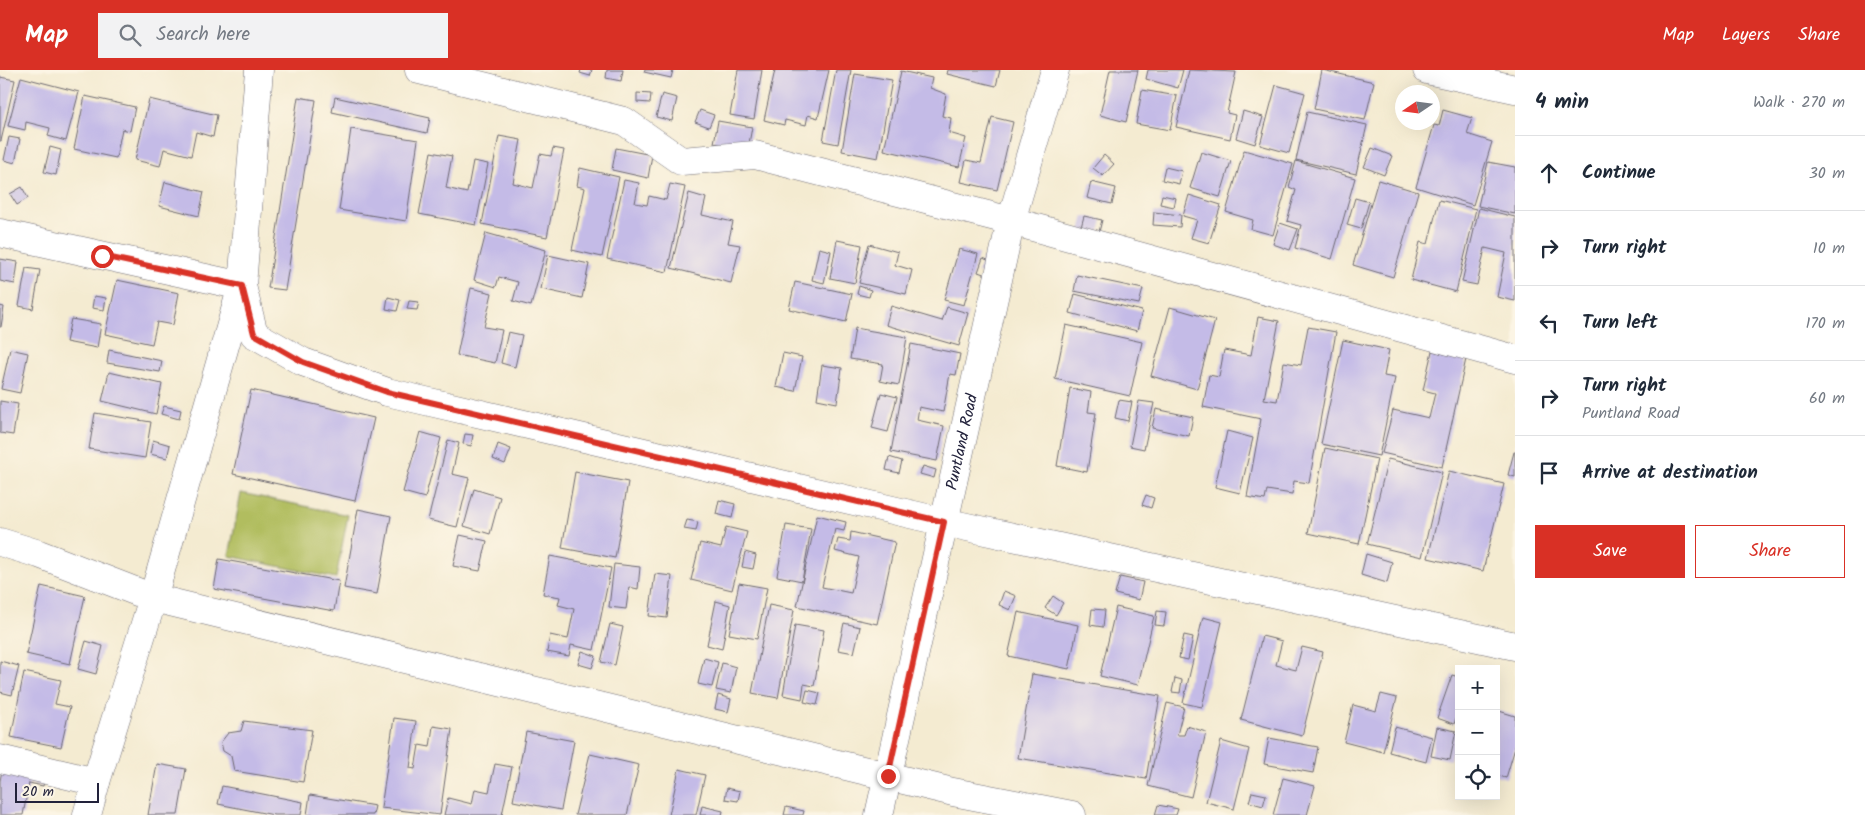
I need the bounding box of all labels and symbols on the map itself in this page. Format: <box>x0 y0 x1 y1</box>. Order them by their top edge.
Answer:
north arrow <box>1395 85 1440 130</box>
route start <box>91 245 114 268</box>
street label: Puntland Road <box>939 391 985 492</box>
route end <box>877 765 900 788</box>
scale bar <box>15 780 99 803</box>

